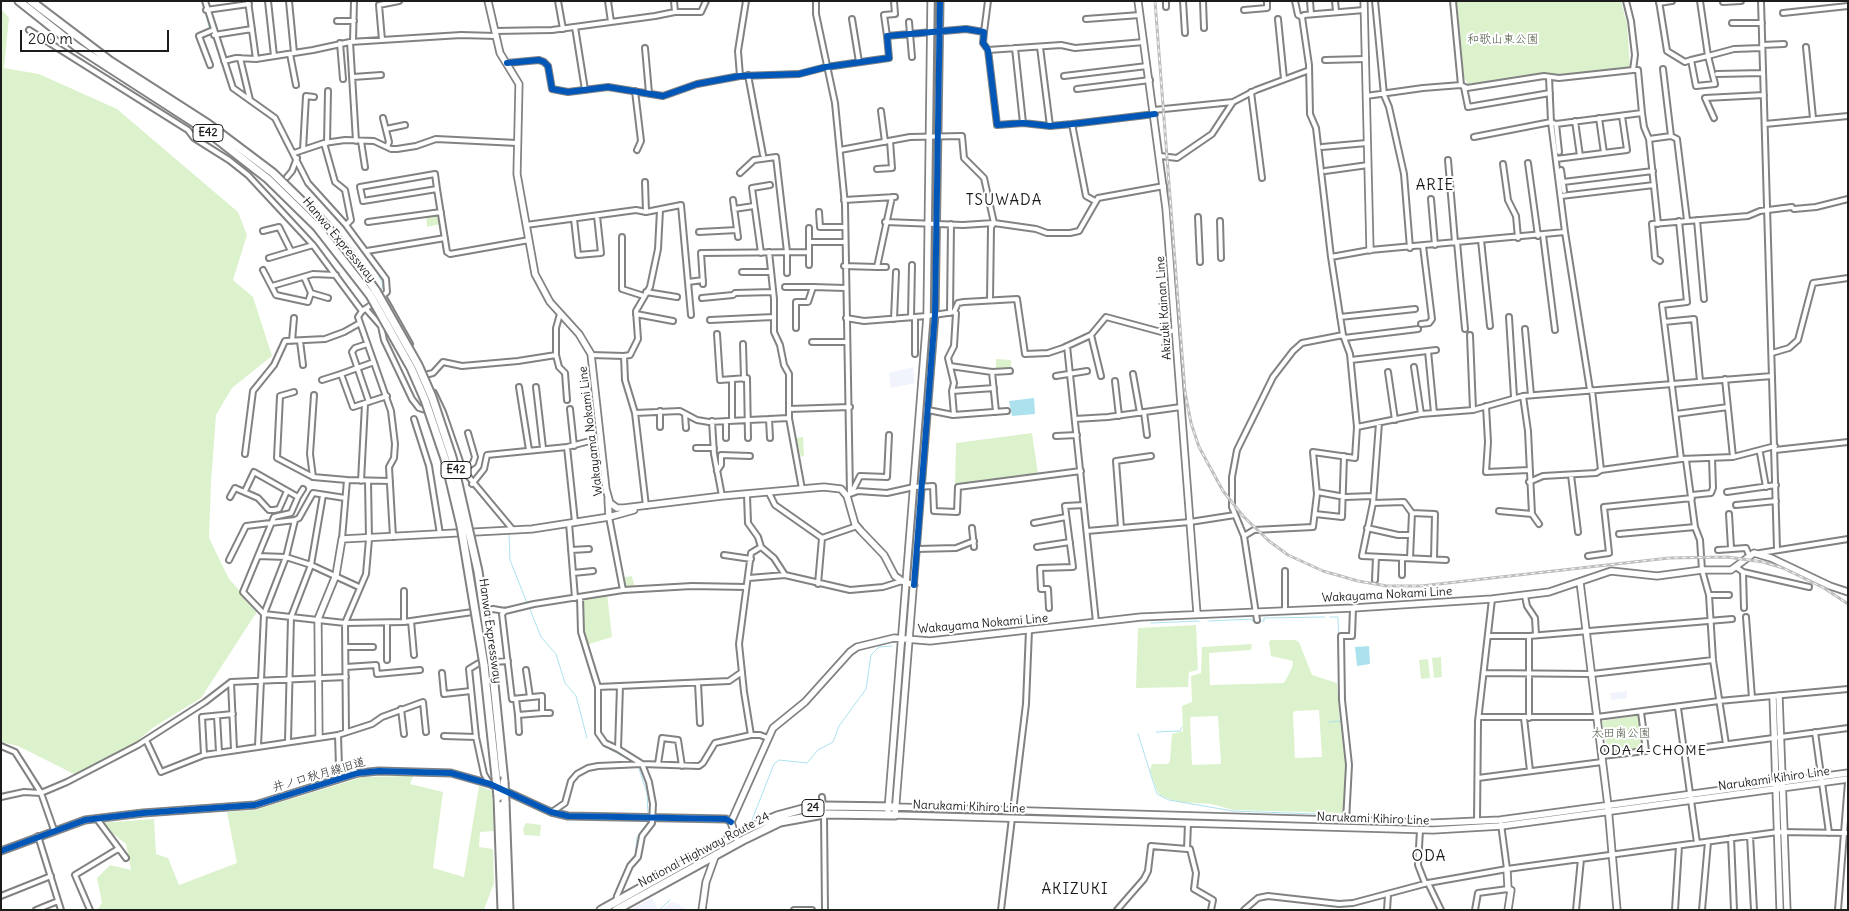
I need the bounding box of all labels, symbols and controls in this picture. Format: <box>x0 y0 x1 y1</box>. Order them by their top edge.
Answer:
scale bar <box>22 20 171 52</box>
text: 200 m <box>28 29 73 48</box>
park label: 和歌山東公園 <box>1467 33 1539 47</box>
road number: E42 <box>193 125 223 142</box>
district label: ARIE <box>1415 177 1455 195</box>
district label: TSUWADA <box>965 192 1043 210</box>
street label: Hanwa Expressway <box>299 195 379 285</box>
street label: Akizuki Kainan Line <box>1153 256 1175 360</box>
street label: Wakayama Nokami Line <box>576 365 606 497</box>
road number: E42 <box>441 462 471 478</box>
street label: Hanwa Expressway <box>475 577 505 685</box>
street label: Wakayama Nokami Line <box>1321 584 1453 606</box>
street label: Wakayama Nokami Line <box>917 611 1049 637</box>
park label: 太田南公園 <box>1591 727 1651 741</box>
district label: ODA 4-CHOME <box>1598 743 1708 759</box>
street label: 井ノ口秋月線旧道 <box>271 755 367 795</box>
street label: Narukami Kihiro Line <box>1717 764 1831 794</box>
street label: Narukami Kihiro Line <box>912 798 1026 816</box>
road number: 24 <box>802 800 824 816</box>
street label: National Highway Route 24 <box>636 809 772 891</box>
street label: Narukami Kihiro Line <box>1316 810 1430 828</box>
district label: ODA <box>1411 848 1447 866</box>
district label: AKIZUKI <box>1041 881 1109 899</box>

